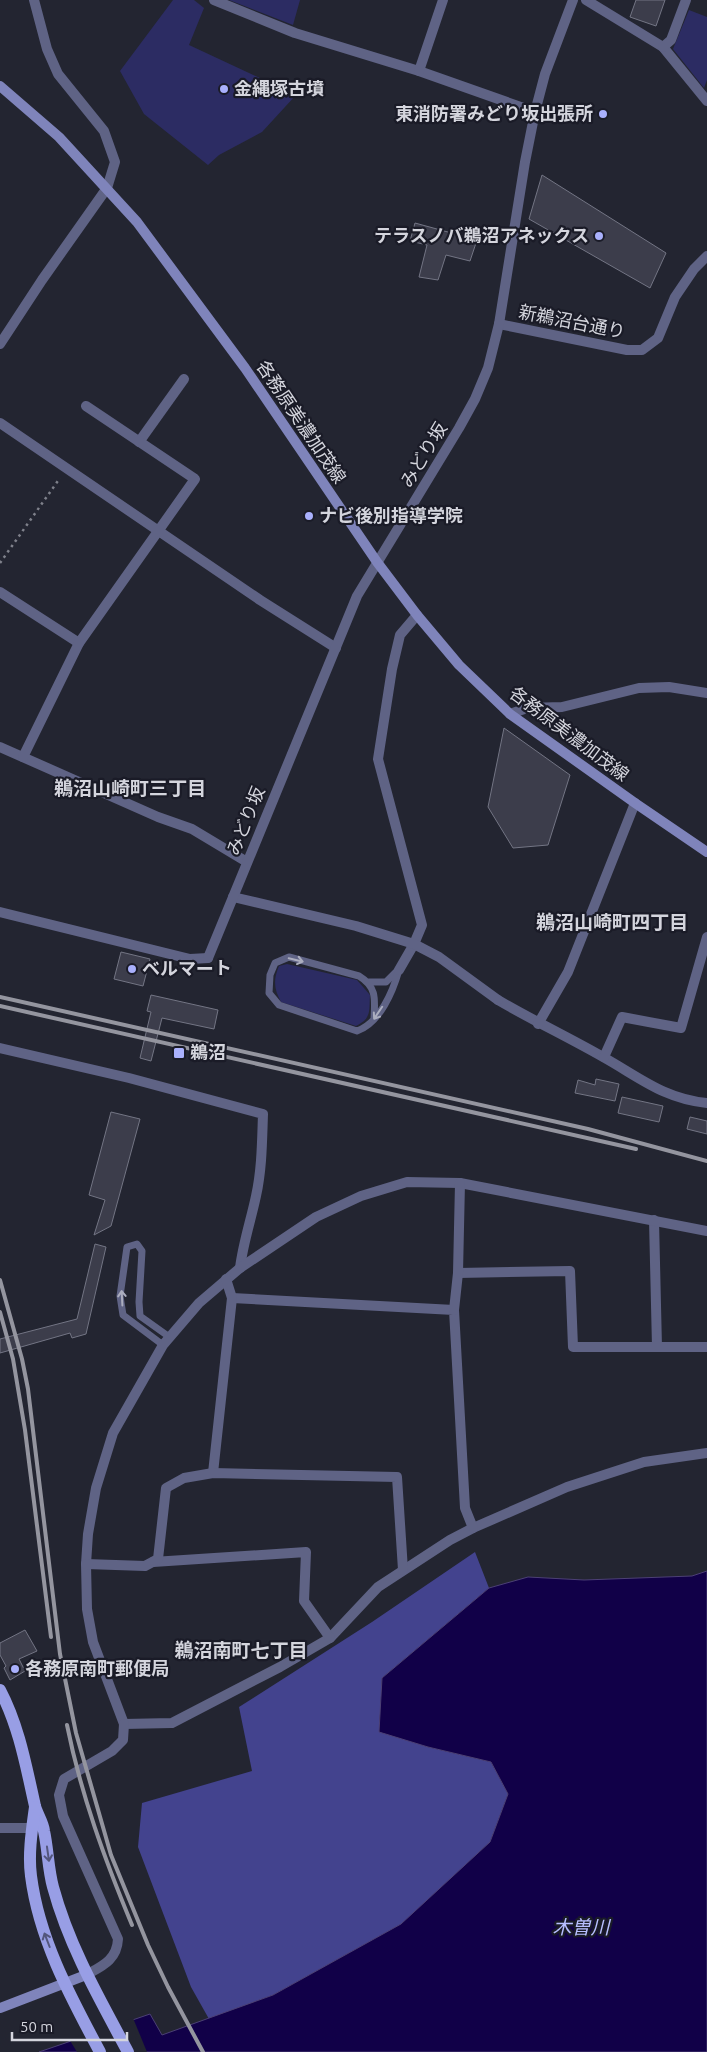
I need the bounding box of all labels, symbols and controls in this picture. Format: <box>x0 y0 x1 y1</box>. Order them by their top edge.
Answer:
place label: 金縄塚古墳 <box>234 78 324 98</box>
marker: 金縄塚古墳 <box>218 83 230 95</box>
place label: 東消防署みどり坂出張所 <box>395 103 593 123</box>
marker: 東消防署みどり坂出張所 <box>597 108 609 120</box>
place label: テラスノバ鵜沼アネックス <box>374 225 589 245</box>
marker: テラスノバ鵜沼アネックス <box>593 230 605 242</box>
street label: 新鵜沼台通り <box>517 301 627 341</box>
street label: 各務原美濃加茂線 <box>253 356 350 487</box>
street label: みどり坂 <box>396 418 450 490</box>
place label: ナビ後別指導学院 <box>319 505 463 525</box>
marker: ナビ後別指導学院 <box>303 510 315 522</box>
street label: 各務原美濃加茂線 <box>506 682 633 785</box>
district label: 鵜沼山崎町三丁目 <box>54 777 206 799</box>
street label: みどり坂 <box>222 784 268 858</box>
district label: 鵜沼山崎町四丁目 <box>536 911 688 933</box>
one-way arrow <box>288 956 304 965</box>
place label: ベルマート <box>142 958 232 978</box>
marker: ベルマート <box>126 963 138 975</box>
one-way arrow <box>373 1006 383 1020</box>
place label: 鵜沼 <box>190 1042 226 1062</box>
marker: 鵜沼 <box>172 1046 186 1060</box>
one-way arrow <box>117 1290 126 1306</box>
district label: 鵜沼南町七丁目 <box>174 1639 308 1661</box>
place label: 各務原南町郵便局 <box>25 1658 169 1678</box>
marker: 各務原南町郵便局 <box>9 1663 21 1675</box>
one-way arrow <box>43 1846 53 1862</box>
water label: 木曽川 <box>552 1916 611 1938</box>
one-way arrow <box>42 1932 51 1948</box>
scale bar <box>12 2010 128 2042</box>
text: 50 m <box>20 2018 53 2035</box>

